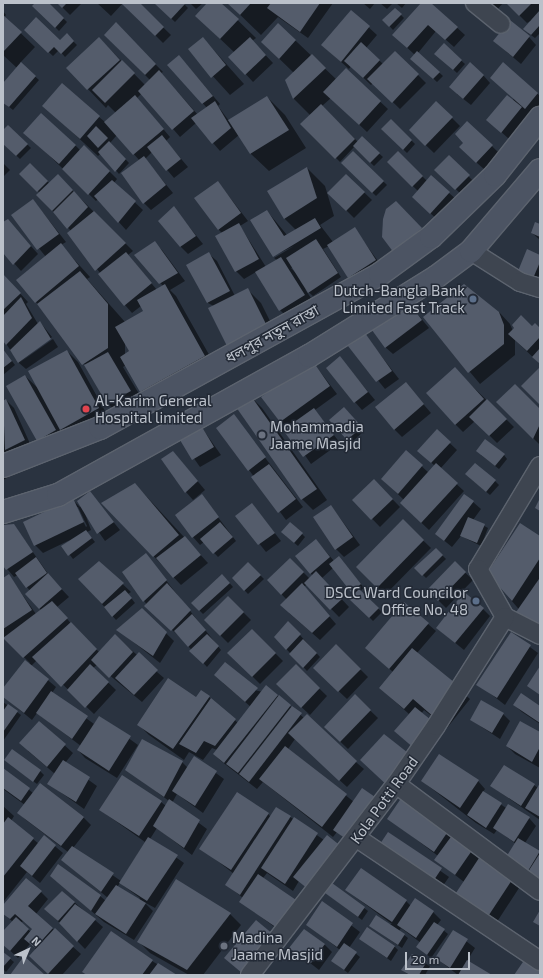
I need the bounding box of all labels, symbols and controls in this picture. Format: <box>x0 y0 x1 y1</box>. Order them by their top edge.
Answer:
place label: Dutch-Bangla Bank Limited Fast Track <box>333 281 465 316</box>
marker: Dutch-Bangla Bank Limited Fast Track <box>468 294 478 304</box>
street label: ধলপুর নতুন রাস্তা <box>222 301 322 367</box>
place label: Al-Karim General Hospital limited <box>95 391 212 426</box>
marker: Al-Karim General Hospital limited <box>80 403 92 415</box>
place label: Mohammadia Jaame Masjid <box>270 417 364 452</box>
marker: Mohammadia Jaame Masjid <box>257 430 267 440</box>
place label: DSCC Ward Councilor Office No. 48 <box>325 583 468 618</box>
marker: DSCC Ward Councilor Office No. 48 <box>471 596 481 606</box>
street label: Kola Potti Road <box>346 753 422 847</box>
place label: Madina Jaame Masjid <box>232 928 323 963</box>
north arrow <box>8 930 48 970</box>
text: N <box>29 934 44 948</box>
marker: Madina Jaame Masjid <box>219 941 229 951</box>
scale bar <box>407 944 472 970</box>
text: 20 m <box>412 952 439 966</box>

